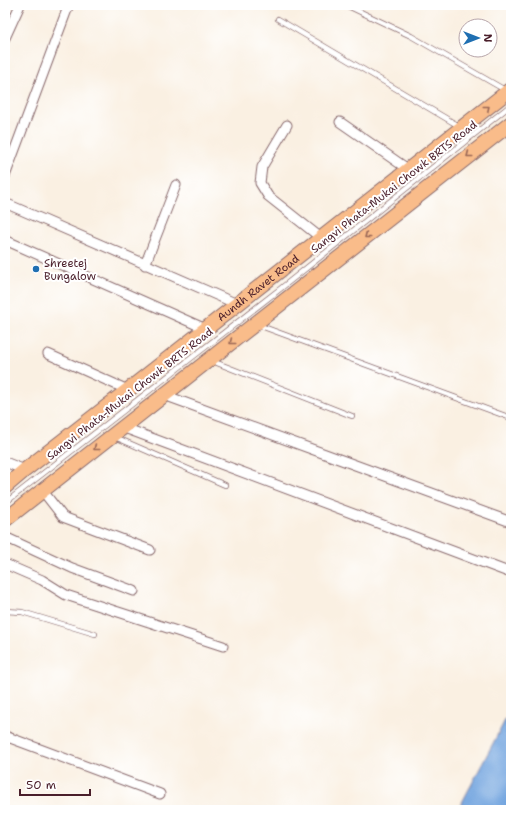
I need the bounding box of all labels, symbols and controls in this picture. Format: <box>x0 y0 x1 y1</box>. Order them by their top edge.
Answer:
north arrow <box>458 18 498 58</box>
text: N <box>480 34 495 43</box>
one-way arrow <box>482 105 489 112</box>
street label: Sangvi Phata-Mukai Chowk BRTS Road <box>308 117 480 257</box>
one-way arrow <box>467 151 474 158</box>
one-way arrow <box>365 231 372 238</box>
street label: Aundh Ravet Road <box>214 251 302 325</box>
place label: Shreetej Bungalow <box>44 256 97 284</box>
marker: Shreetej Bungalow <box>31 264 41 274</box>
street label: Sangvi Phata-Mukai Chowk BRTS Road <box>44 324 216 464</box>
one-way arrow <box>229 337 236 344</box>
one-way arrow <box>94 443 101 450</box>
scale bar <box>20 771 90 797</box>
text: 50 m <box>26 777 56 793</box>

